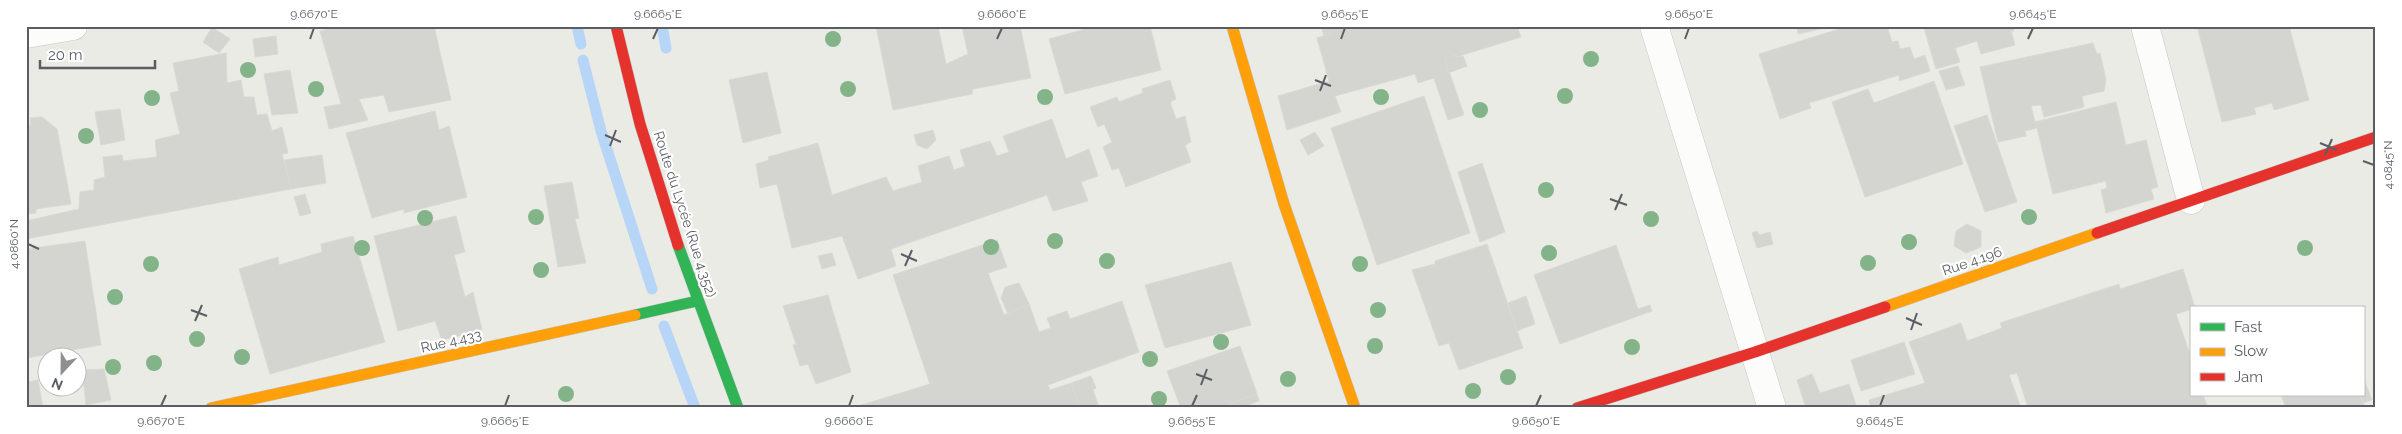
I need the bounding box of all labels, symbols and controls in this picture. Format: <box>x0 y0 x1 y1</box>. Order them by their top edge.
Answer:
text: 9.6670°E <box>290 7 338 21</box>
text: 9.6665°E <box>634 7 682 21</box>
text: 9.6660°E <box>978 7 1026 21</box>
text: 9.6655°E <box>1321 7 1369 21</box>
text: 9.6650°E <box>1665 7 1713 21</box>
text: 9.6645°E <box>2009 7 2057 21</box>
scale bar <box>40 38 155 70</box>
text: 20 m <box>48 46 83 64</box>
street label: Route du Lycée (Rue 4.352) <box>651 129 720 299</box>
text: 4.0845°N <box>2381 141 2395 189</box>
text: 4.0860°N <box>7 219 21 269</box>
street label: Rue 4.196 <box>1940 243 2004 279</box>
legend <box>2190 306 2364 396</box>
text: Fast <box>2234 318 2262 336</box>
street label: Rue 4.433 <box>419 326 483 356</box>
text: Slow <box>2234 342 2268 360</box>
north arrow <box>38 346 88 396</box>
text: Jam <box>2234 368 2263 386</box>
text: N <box>49 375 65 393</box>
text: 9.6670°E <box>137 414 185 428</box>
text: 9.6665°E <box>481 414 529 428</box>
text: 9.6660°E <box>825 414 873 428</box>
text: 9.6655°E <box>1168 414 1216 428</box>
text: 9.6650°E <box>1512 414 1560 428</box>
text: 9.6645°E <box>1856 414 1904 428</box>

